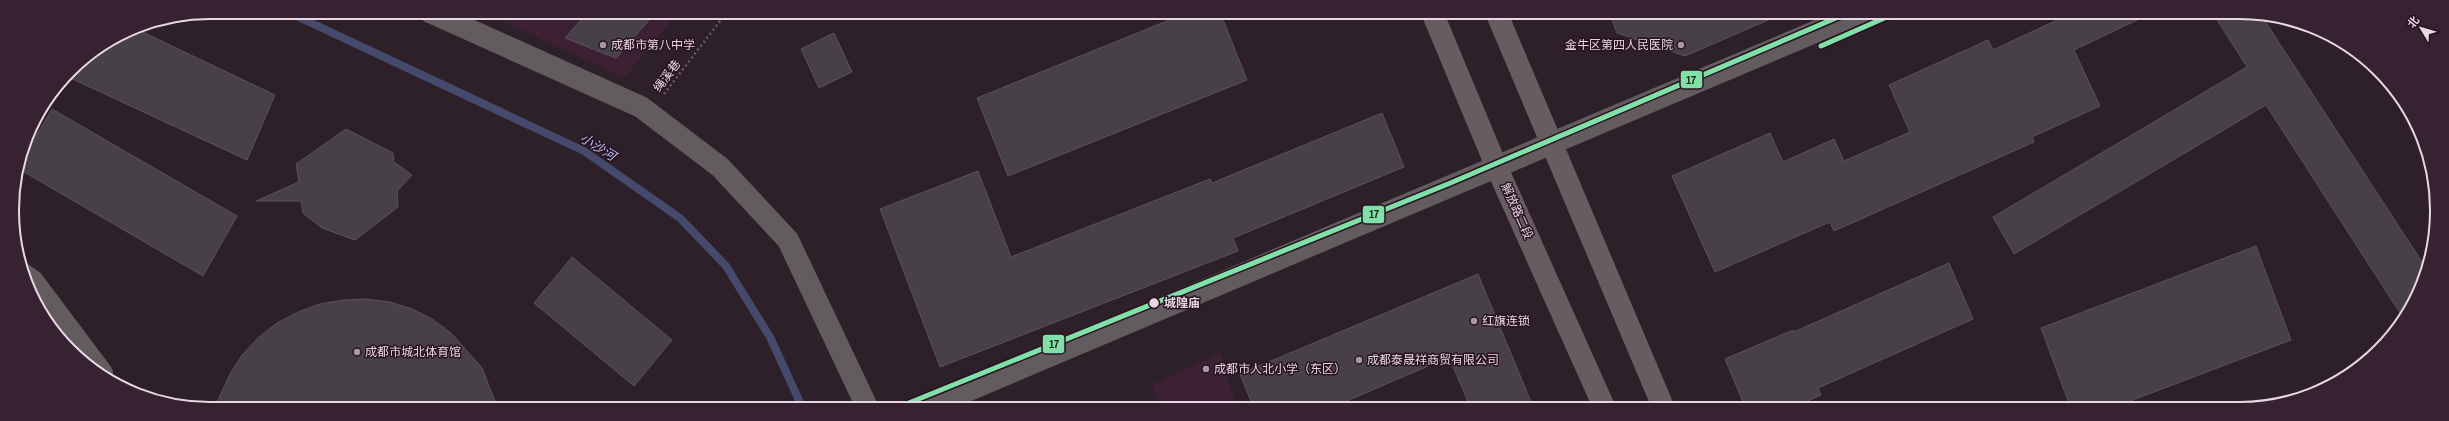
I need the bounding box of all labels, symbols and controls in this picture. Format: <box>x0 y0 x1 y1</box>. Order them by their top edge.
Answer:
north arrow <box>2401 8 2441 48</box>
text: 北 <box>2404 13 2422 30</box>
place label: 成都市第八中学 <box>611 37 695 53</box>
place label: 金牛区第四人民医院 <box>1565 37 1673 53</box>
marker: 成都市第八中学 <box>598 40 608 50</box>
marker: 金牛区第四人民医院 <box>1676 40 1686 50</box>
street label: 绳溪巷 <box>650 57 684 95</box>
line badge: 17 <box>1680 70 1703 89</box>
text: 17 <box>1686 73 1696 87</box>
water label: 小沙河 <box>577 129 622 166</box>
street label: 解放路二段 <box>1497 180 1537 242</box>
line badge: 17 <box>1362 205 1385 224</box>
text: 17 <box>1369 207 1379 221</box>
place label: 城隍庙 <box>1164 295 1200 311</box>
marker: 城隍庙 <box>1147 296 1161 310</box>
place label: 红旗连锁 <box>1482 313 1530 329</box>
marker: 红旗连锁 <box>1469 316 1479 326</box>
line badge: 17 <box>1042 334 1065 354</box>
text: 17 <box>1049 337 1059 351</box>
place label: 成都市城北体育馆 <box>365 344 461 360</box>
marker: 成都市城北体育馆 <box>352 347 362 357</box>
place label: 成都泰晟祥商贸有限公司 <box>1367 352 1499 368</box>
marker: 成都泰晟祥商贸有限公司 <box>1354 355 1364 365</box>
place label: 成都市人北小学（东区） <box>1214 361 1346 377</box>
marker: 成都市人北小学（东区） <box>1201 364 1211 374</box>

